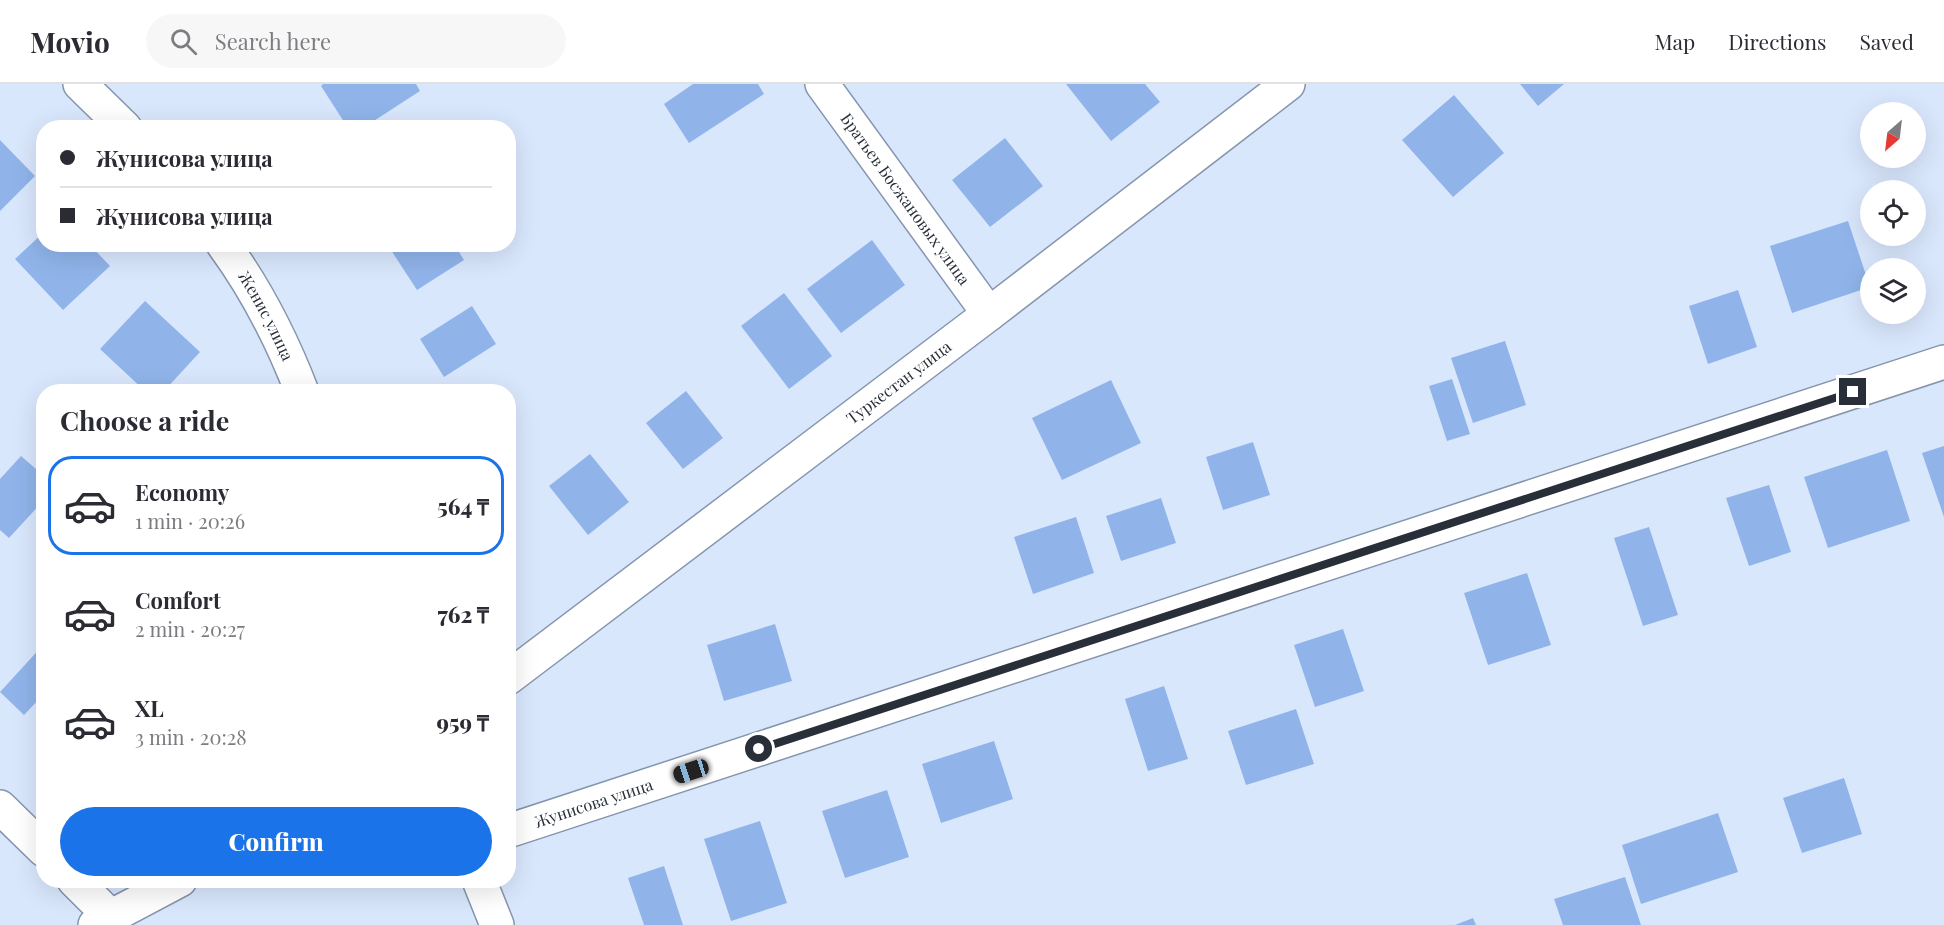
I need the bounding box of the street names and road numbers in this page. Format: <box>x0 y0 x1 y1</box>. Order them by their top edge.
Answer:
street label: Братьев Босжановых улица <box>836 109 975 289</box>
street label: Женис улица <box>234 267 299 364</box>
street label: Туркестан улица <box>842 336 955 428</box>
street label: Жунисова улица <box>531 773 655 832</box>

